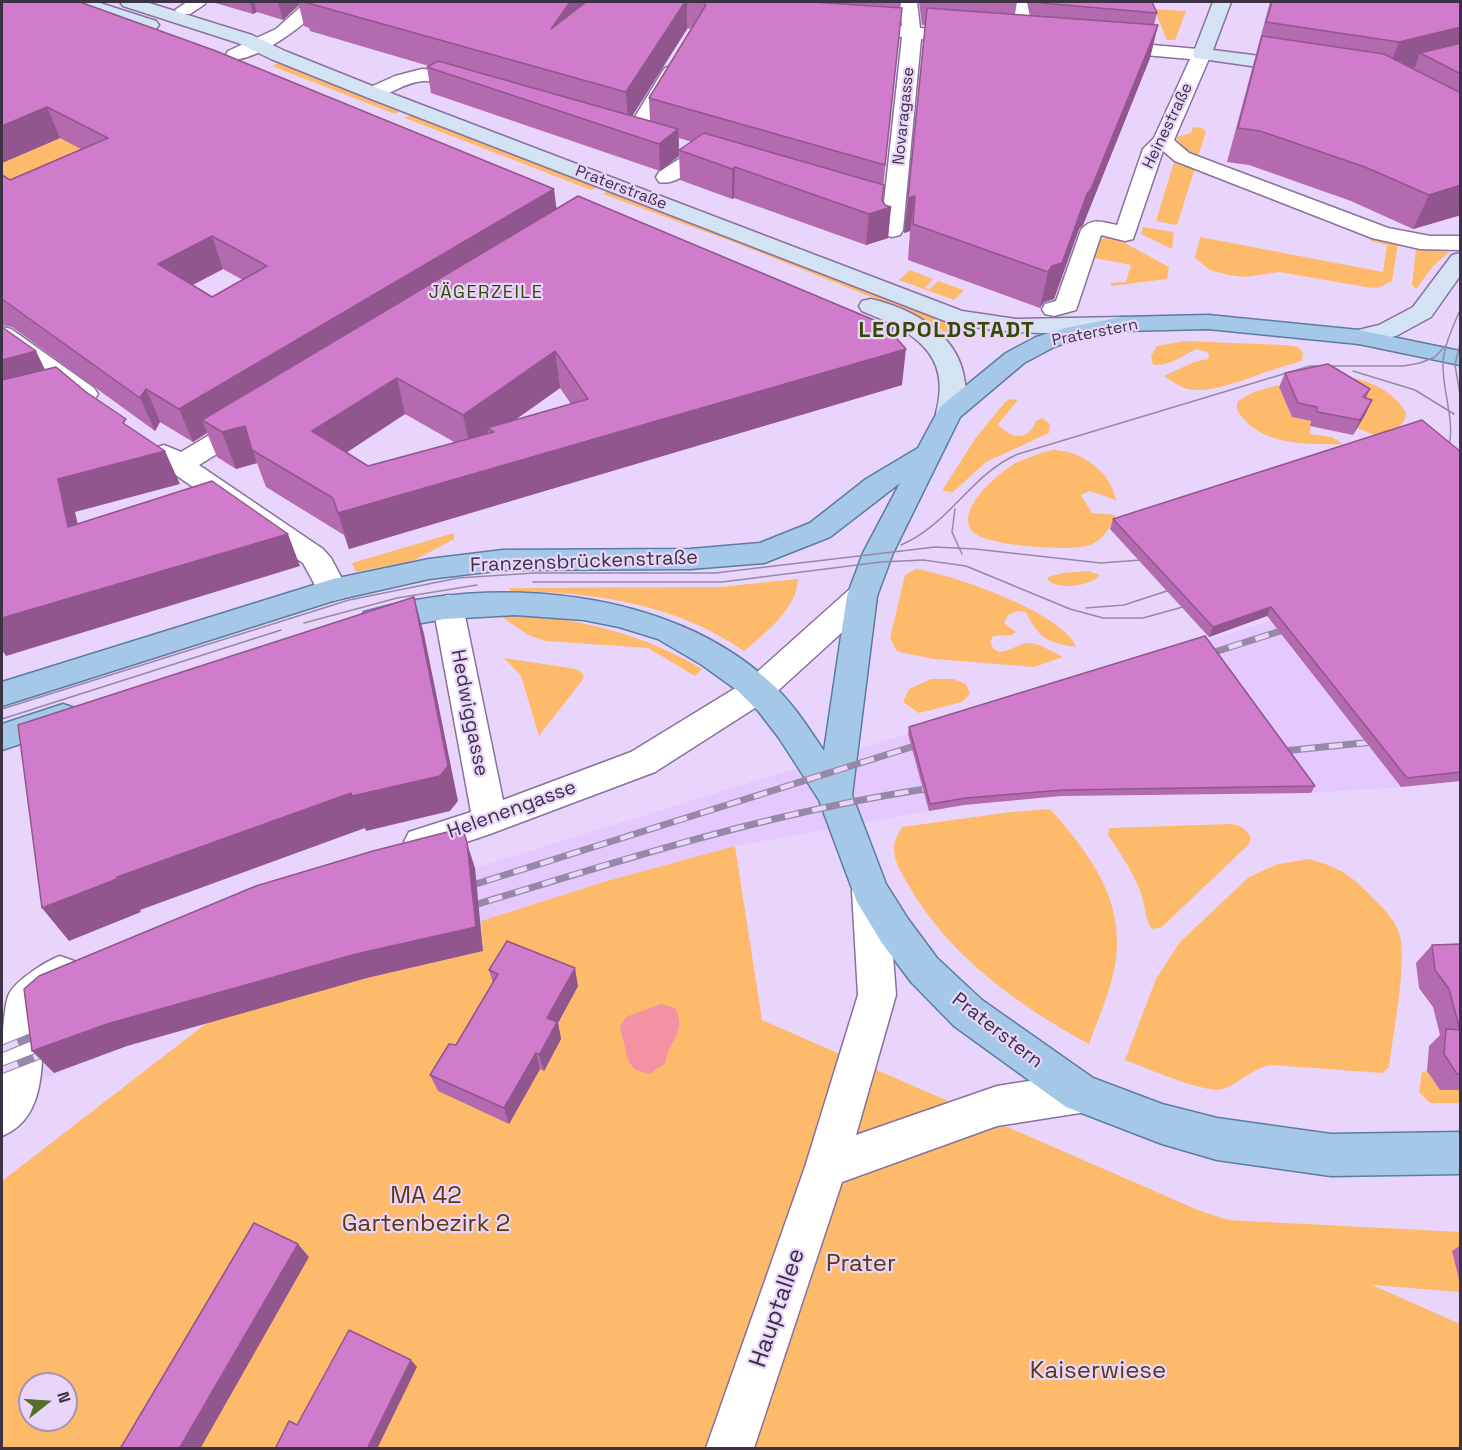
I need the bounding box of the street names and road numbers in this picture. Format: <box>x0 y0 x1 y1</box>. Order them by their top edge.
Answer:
street label: Novaragasse <box>889 66 919 166</box>
street label: Heinestraße <box>1139 80 1197 172</box>
street label: Praterstraße <box>572 162 670 214</box>
street label: Praterstern <box>1050 315 1140 351</box>
street label: Franzensbrückenstraße <box>470 546 698 578</box>
street label: Hedwiggasse <box>445 648 493 778</box>
street label: Helenengasse <box>444 776 580 844</box>
street label: Praterstern <box>947 988 1047 1074</box>
street label: Hauptallee <box>744 1245 812 1371</box>

